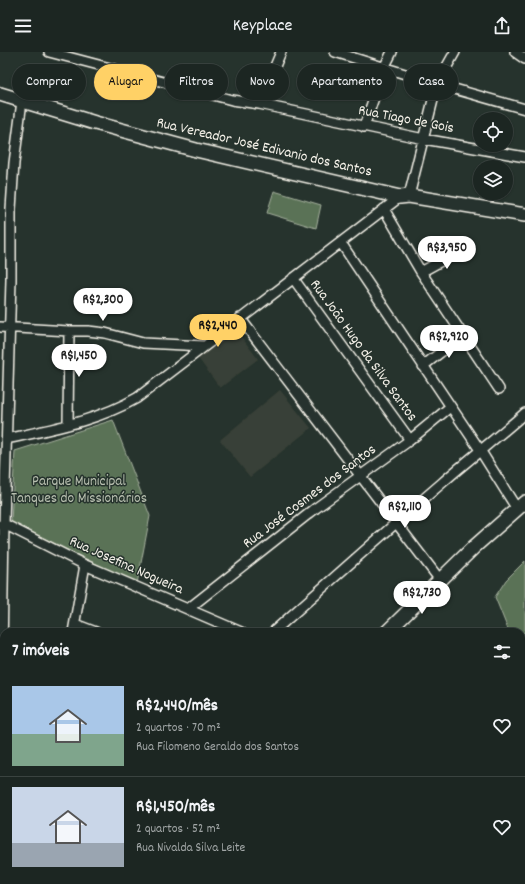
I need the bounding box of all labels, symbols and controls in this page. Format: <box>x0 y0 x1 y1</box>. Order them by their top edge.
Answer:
text: Keyplace <box>233 14 292 39</box>
icon: menu <box>12 15 34 37</box>
icon: share <box>491 15 513 37</box>
chip: Comprar <box>12 64 86 100</box>
chip: Alugar <box>94 64 157 100</box>
chip: Filtros <box>165 64 228 100</box>
chip: Novo <box>236 64 289 100</box>
chip: Apartamento <box>297 64 396 100</box>
chip: Casa <box>404 64 458 100</box>
street label: Rua Tiago de Gois <box>356 100 456 140</box>
street label: Rua Vereador José Edivanio dos Santos <box>154 112 374 184</box>
map controls <box>473 112 513 200</box>
button: locate <box>473 112 513 152</box>
button: layers <box>473 160 513 200</box>
pin: R$3,950 <box>410 236 484 270</box>
text: R$3,950 <box>427 239 467 258</box>
street label: Rua João Hugo da Silva Santos <box>304 275 422 427</box>
pin: R$2,300 <box>66 288 140 322</box>
text: R$2,300 <box>82 291 124 310</box>
pin: R$2,440 <box>181 314 255 348</box>
text: R$2,440 <box>199 317 237 336</box>
pin: R$2,920 <box>412 325 486 359</box>
text: R$2,920 <box>429 328 469 347</box>
pin: R$1,450 <box>42 344 116 378</box>
text: R$1,450 <box>61 347 97 366</box>
street label: Rua José Cosmes dos Santos <box>239 439 381 555</box>
park label: Parque Municipal Tanques do Missionários <box>11 471 147 510</box>
pin: R$2,110 <box>368 495 442 529</box>
text: R$2,110 <box>388 498 422 517</box>
street label: Rua Josefina Nogueira <box>65 531 187 601</box>
pin: R$2,730 <box>385 581 459 615</box>
text: R$2,730 <box>403 584 441 603</box>
text: 7 imóveis <box>12 640 70 664</box>
icon: filters <box>491 641 513 663</box>
text: R$2,440/mês <box>136 695 218 719</box>
icon: home <box>44 702 92 750</box>
icon: heart <box>491 715 513 737</box>
text: 2 quartos · 70 m² <box>136 719 221 738</box>
text: Rua Filomeno Geraldo dos Santos <box>136 738 299 757</box>
text: R$1,450/mês <box>136 796 215 820</box>
icon: home <box>44 803 92 851</box>
icon: heart <box>491 816 513 838</box>
text: 2 quartos · 52 m² <box>136 820 220 839</box>
text: Rua Nivalda Silva Leite <box>136 839 245 858</box>

